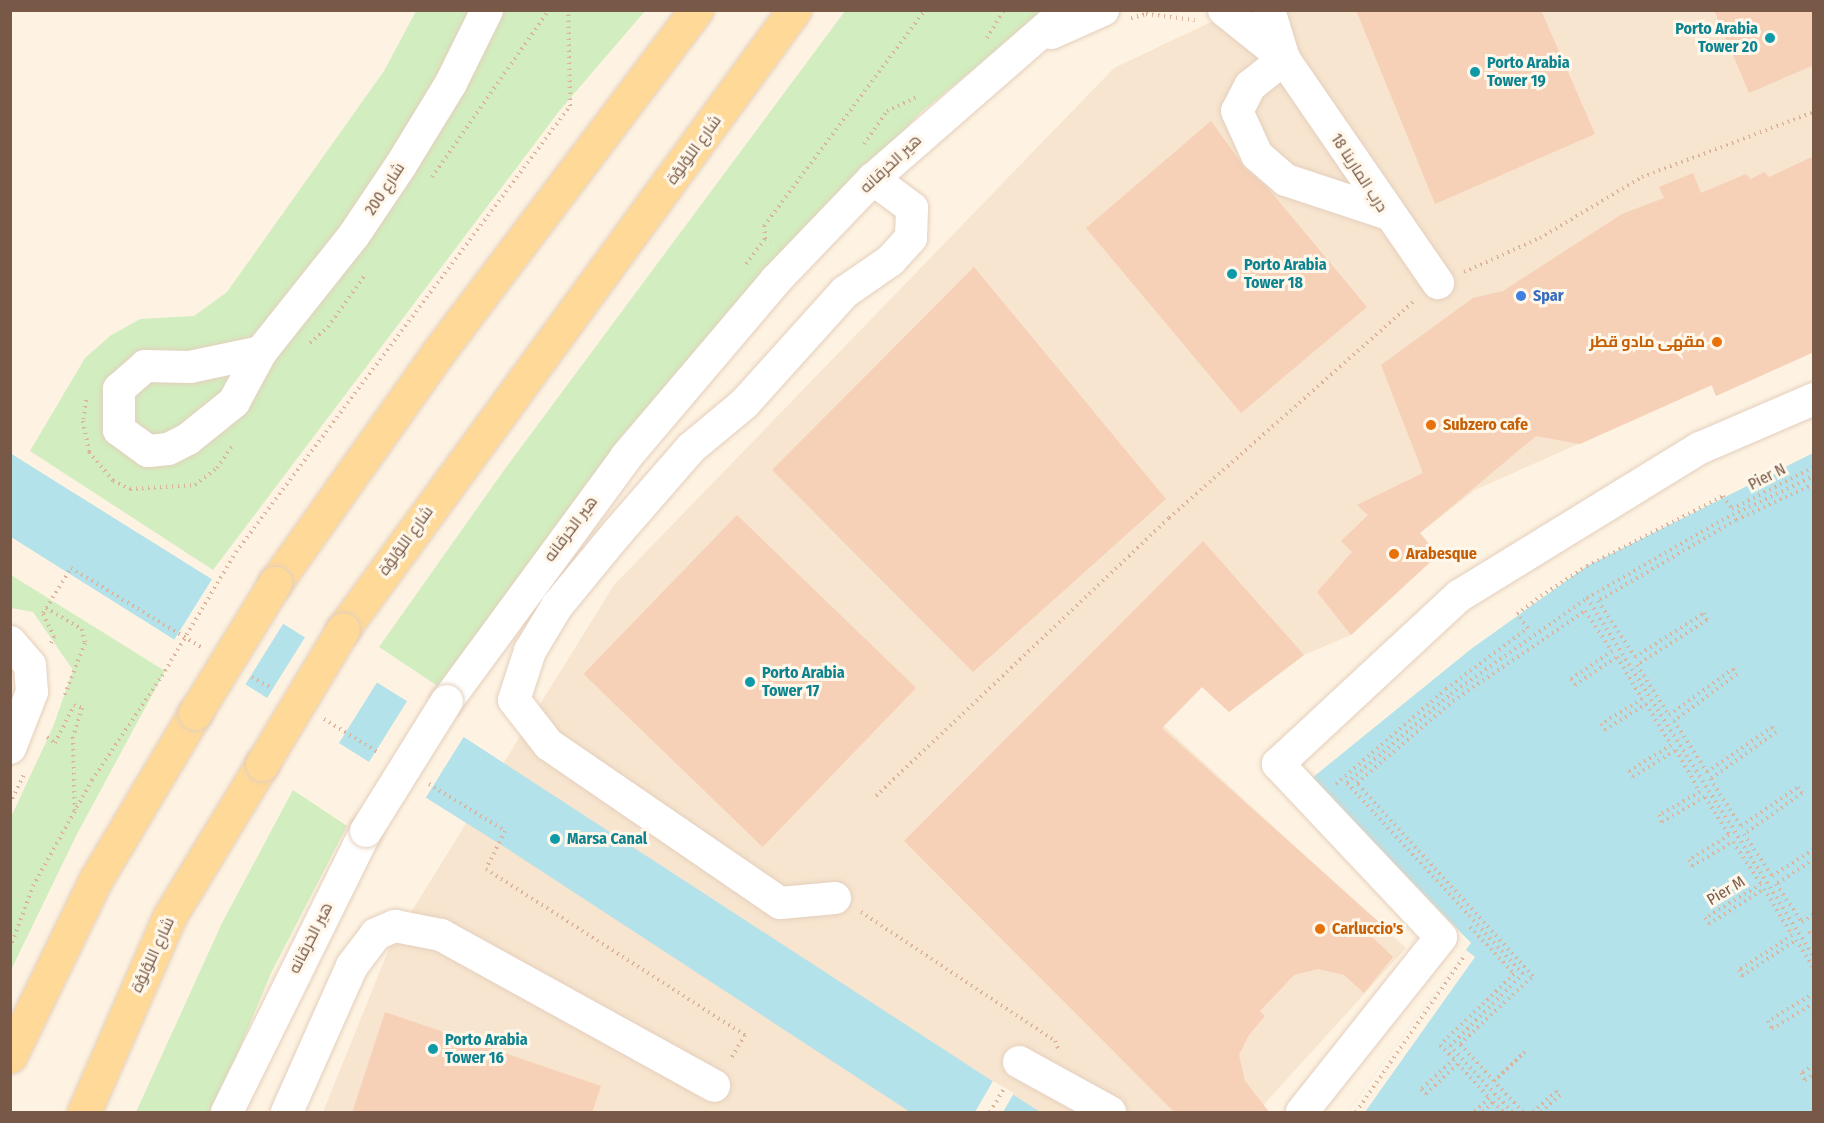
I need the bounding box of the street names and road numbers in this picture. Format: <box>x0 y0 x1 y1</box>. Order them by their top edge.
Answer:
street label: شارع اللؤلؤة <box>663 112 725 188</box>
street label: درب المارينا 18 <box>1327 130 1391 216</box>
street label: هير الخرقانه <box>856 131 926 197</box>
street label: شارع 200 <box>361 159 409 219</box>
street label: Pier N <box>1745 460 1789 494</box>
street label: هير الخرقانه <box>540 492 602 566</box>
street label: شارع اللؤلؤة <box>375 503 437 579</box>
street label: Pier M <box>1703 872 1749 910</box>
street label: هير الخرقانه <box>285 899 337 977</box>
street label: شارع اللؤلؤة <box>127 914 179 996</box>

